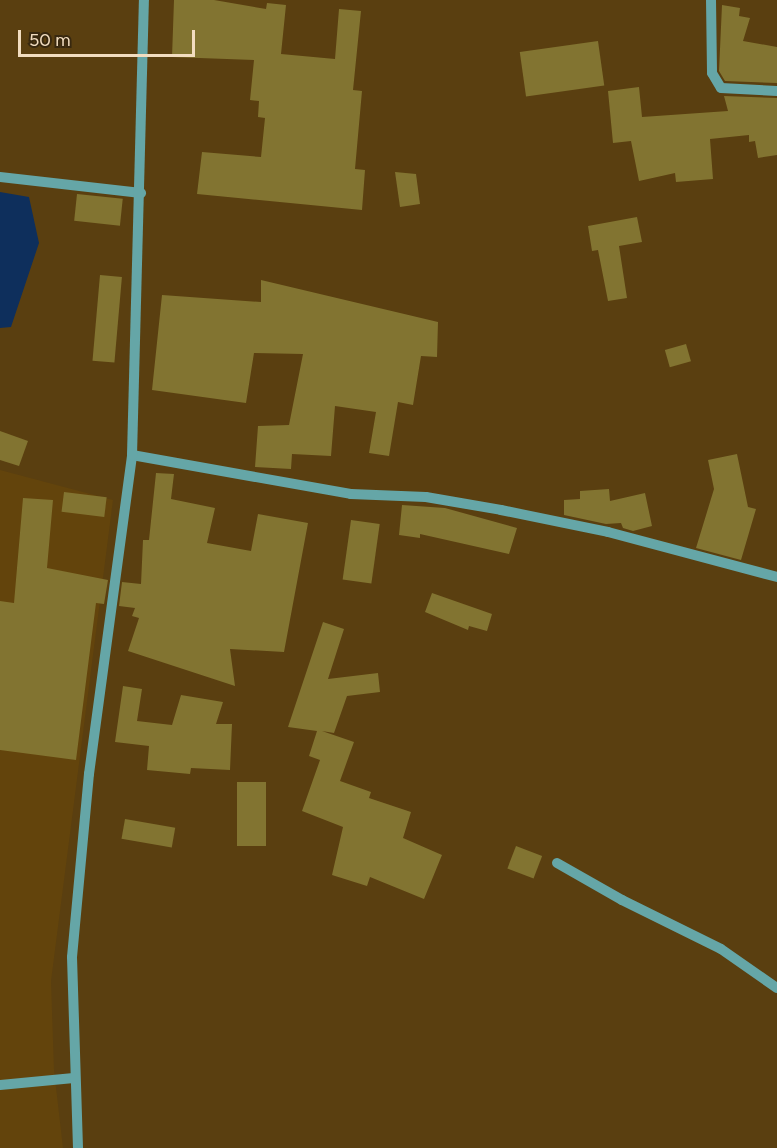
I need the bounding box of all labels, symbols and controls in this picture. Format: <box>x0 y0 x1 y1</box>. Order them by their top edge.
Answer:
scale bar <box>21 18 198 56</box>
text: 50 m <box>29 29 71 51</box>

